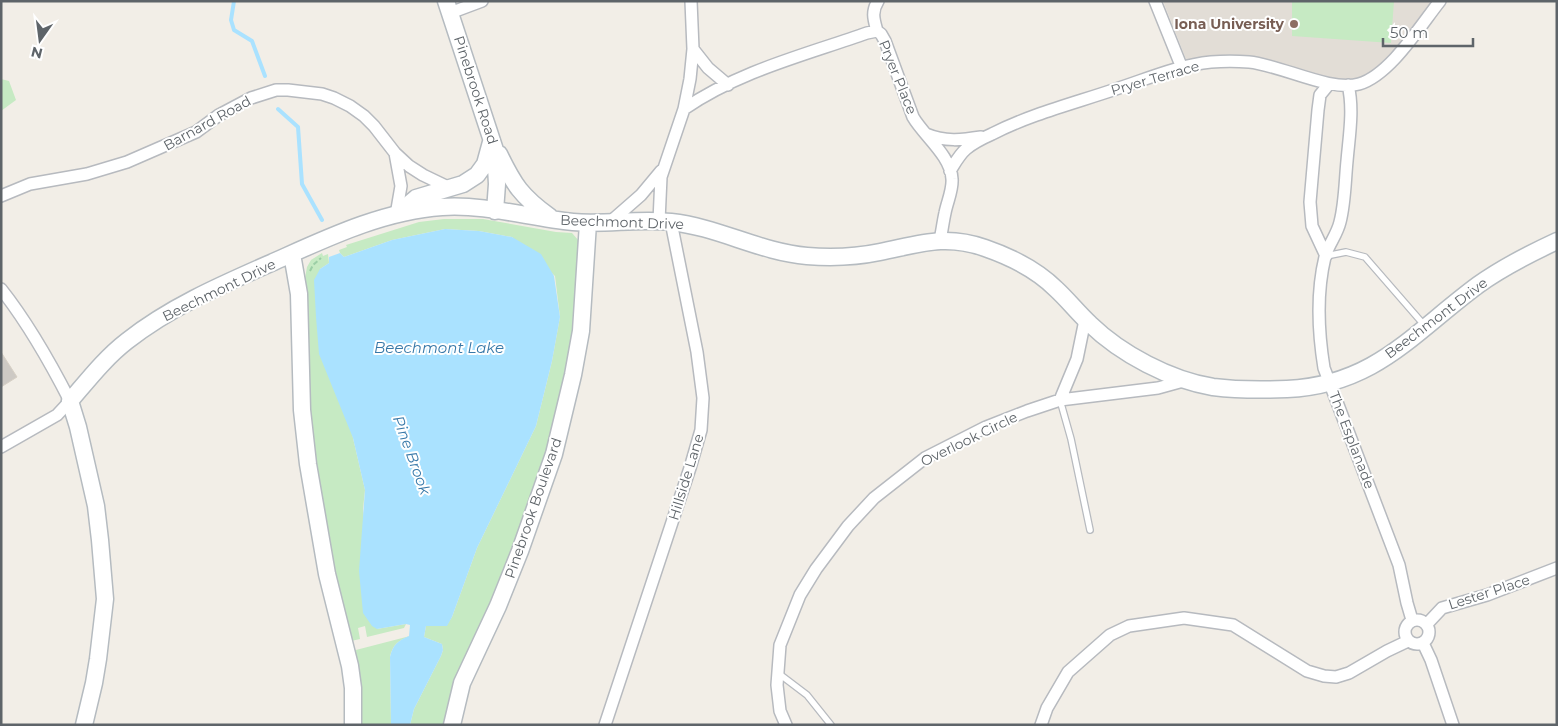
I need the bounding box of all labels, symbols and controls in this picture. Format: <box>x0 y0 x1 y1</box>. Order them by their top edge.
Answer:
north arrow <box>15 15 65 65</box>
place label: Iona University <box>1174 15 1285 33</box>
scale bar <box>1383 15 1473 47</box>
marker: Iona University <box>1288 18 1300 30</box>
text: 50 m <box>1390 23 1428 42</box>
street label: Pinebrook Road <box>450 34 502 146</box>
street label: Pryer Place <box>875 37 921 117</box>
text: N <box>29 43 45 63</box>
street label: Pryer Terrace <box>1109 57 1201 99</box>
street label: Barnard Road <box>160 92 254 154</box>
street label: Beechmont Drive <box>560 211 684 233</box>
street label: Beechmont Drive <box>159 255 279 325</box>
street label: Beechmont Drive <box>1381 274 1491 362</box>
water label: Beechmont Lake <box>374 338 504 357</box>
street label: The Esplanade <box>1325 389 1379 491</box>
street label: Overlook Circle <box>918 408 1020 470</box>
water label: Pine Brook <box>389 413 435 498</box>
street label: Hillside Lane <box>664 432 708 522</box>
street label: Pinebrook Boulevard <box>500 435 566 581</box>
street label: Lester Place <box>1446 570 1532 614</box>

